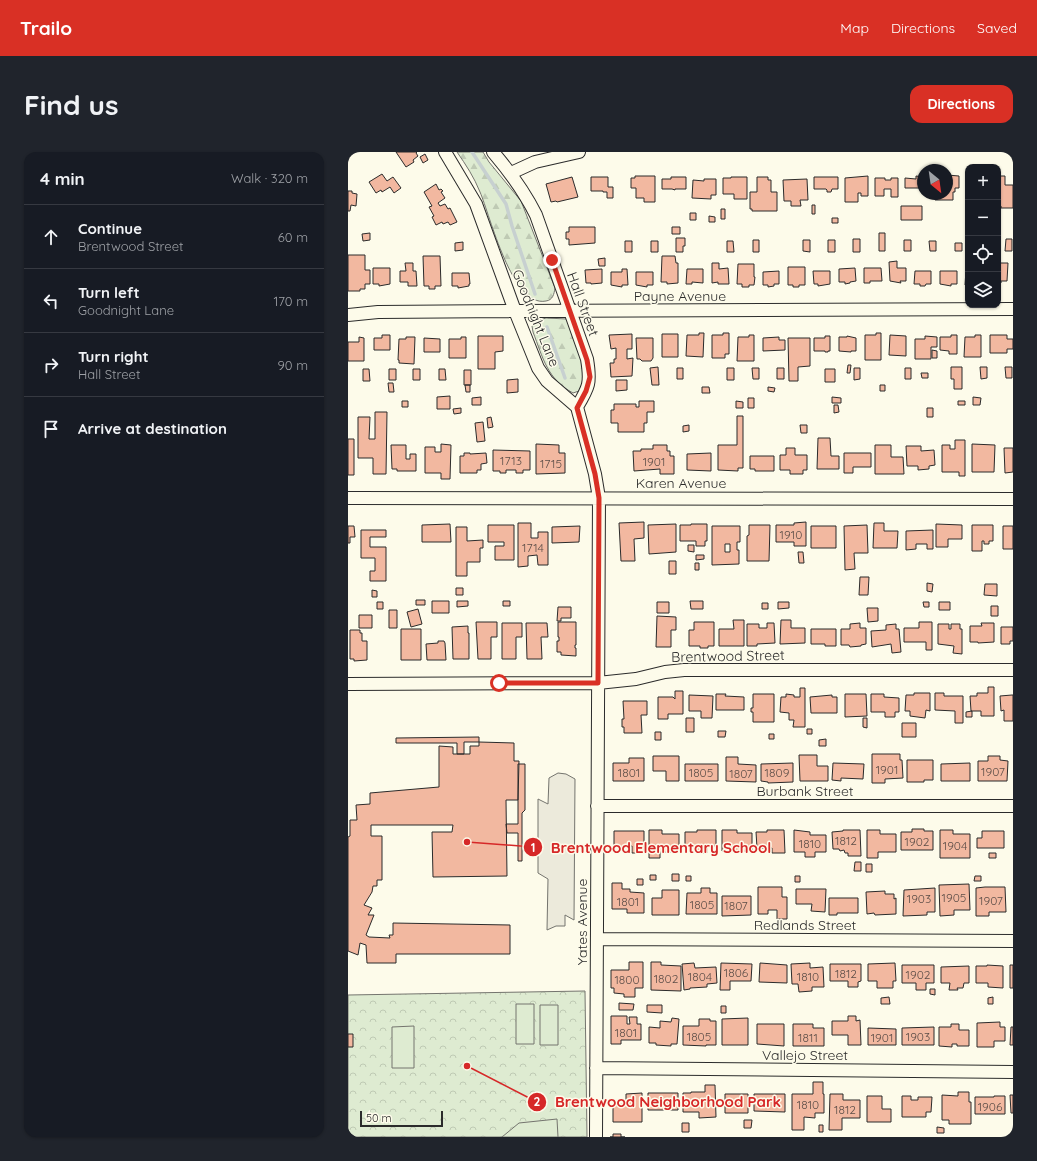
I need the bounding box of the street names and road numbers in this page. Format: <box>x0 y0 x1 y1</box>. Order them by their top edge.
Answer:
street label: Goodnight Lane <box>508 267 564 369</box>
street label: Hall Street <box>563 269 603 339</box>
street label: Payne Avenue <box>634 287 726 305</box>
street label: Karen Avenue <box>636 474 726 492</box>
street label: Brentwood Street <box>671 646 785 666</box>
street label: Burbank Street <box>756 782 854 800</box>
street label: Yates Avenue <box>573 879 591 965</box>
street label: Redlands Street <box>754 916 857 934</box>
street label: Vallejo Street <box>762 1046 848 1064</box>

